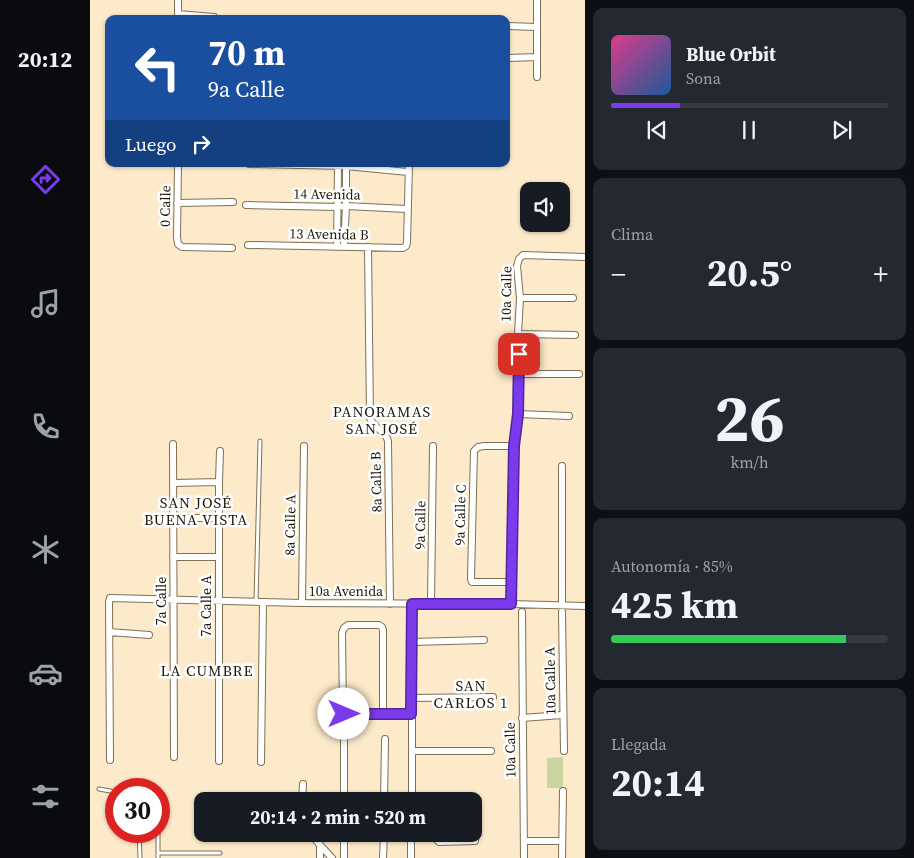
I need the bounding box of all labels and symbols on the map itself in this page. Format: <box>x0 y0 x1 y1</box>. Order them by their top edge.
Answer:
street label: 14 Avenida <box>293 183 362 205</box>
street label: 0 Calle <box>155 185 175 227</box>
street label: 13 Avenida B <box>289 223 369 245</box>
street label: 10a Calle <box>496 266 516 322</box>
pin <box>498 333 540 375</box>
district label: PANORAMAS SAN JOSÉ <box>333 401 431 439</box>
street label: 8a Calle B <box>365 451 387 513</box>
street label: 9a Calle C <box>449 484 471 546</box>
district label: SAN JOSÉ BUENA VISTA <box>144 492 248 530</box>
street label: 8a Calle A <box>279 493 301 556</box>
street label: 9a Calle <box>410 500 430 550</box>
street label: 7a Calle A <box>196 575 216 637</box>
street label: 7a Calle <box>151 577 171 625</box>
street label: 10a Avenida <box>309 581 384 601</box>
street label: 10a Calle A <box>539 646 561 715</box>
district label: LA CUMBRE <box>161 660 253 681</box>
district label: SAN CARLOS 1 <box>434 675 508 713</box>
position arrow <box>317 687 369 739</box>
street label: 10a Calle <box>500 722 520 778</box>
speed limit sign: 30 <box>105 778 170 843</box>

